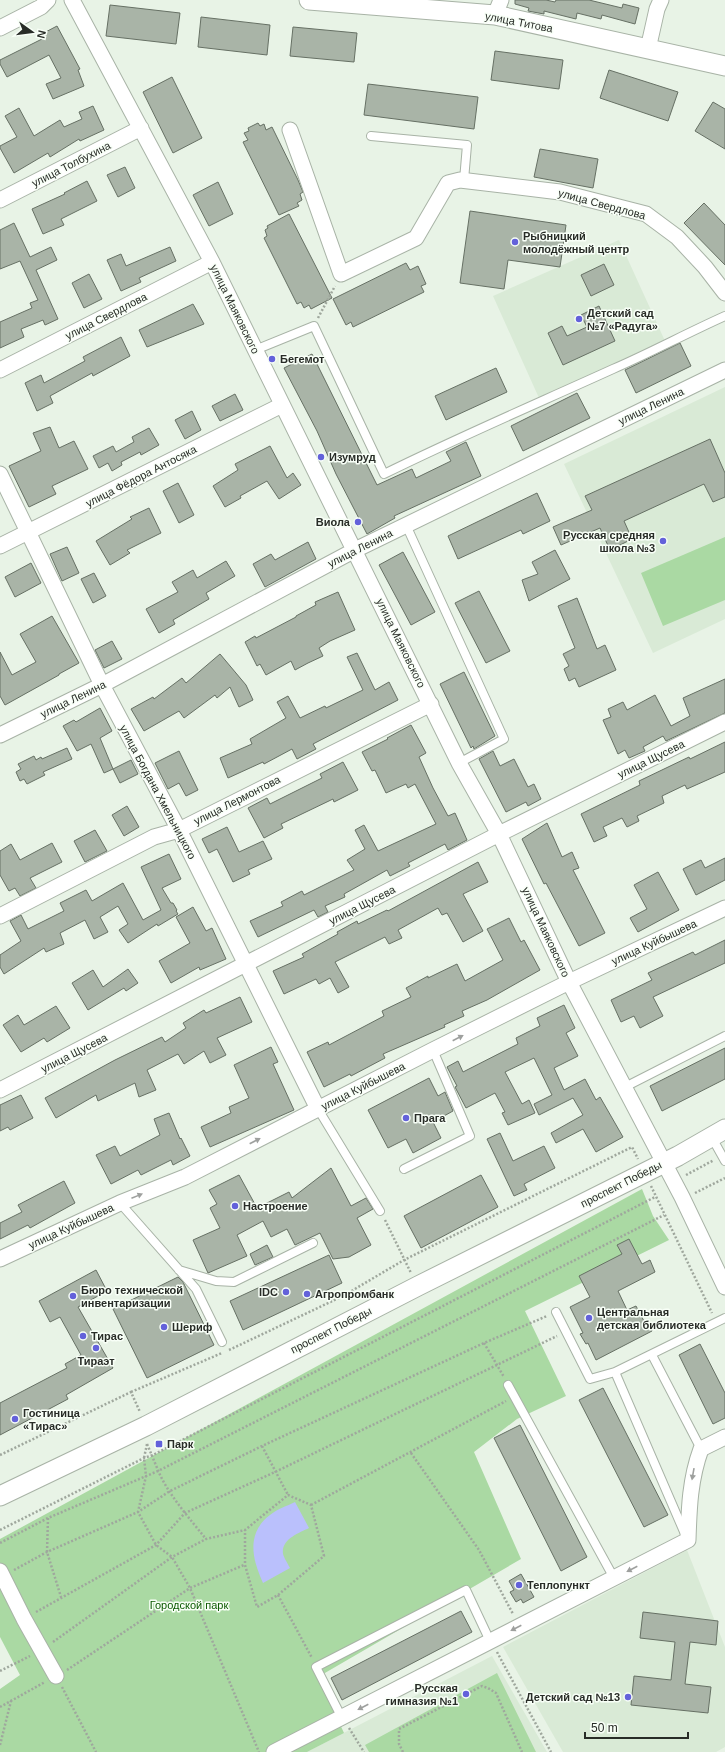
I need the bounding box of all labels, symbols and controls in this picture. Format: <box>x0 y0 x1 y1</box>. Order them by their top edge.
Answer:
street label: улица Титова <box>484 10 555 35</box>
north arrow <box>12 12 52 52</box>
text: N <box>35 29 48 40</box>
street label: улица Толбухина <box>30 139 113 189</box>
street label: улица Свердлова <box>557 187 648 222</box>
place label: Рыбницкий молодёжный центр <box>523 230 630 255</box>
marker: Рыбницкий молодёжный центр <box>510 237 520 247</box>
street label: улица Маяковского <box>208 262 262 356</box>
street label: улица Свердлова <box>63 290 150 342</box>
place label: Детский сад №7 «Радуга» <box>587 307 658 332</box>
marker: Детский сад №7 «Радуга» <box>574 314 584 324</box>
place label: Бегемот <box>280 353 325 365</box>
marker: Бегемот <box>267 354 277 364</box>
street label: улица Ленина <box>616 385 686 427</box>
street label: улица Фёдора Антосяка <box>84 442 199 509</box>
place label: Изумруд <box>329 451 376 463</box>
marker: Изумруд <box>316 452 326 462</box>
place label: Виола <box>316 516 351 528</box>
marker: Виола <box>353 517 363 527</box>
street label: улица Ленина <box>326 526 395 569</box>
place label: Русская средняя школа №3 <box>563 529 655 554</box>
marker: Русская средняя школа №3 <box>658 536 668 546</box>
street label: улица Маяковского <box>374 596 428 690</box>
street label: улица Ленина <box>38 678 108 720</box>
street label: улица Богдана Хмельницкого <box>117 723 199 861</box>
street label: улица Щусева <box>616 737 687 780</box>
street label: улица Лермонтова <box>192 773 283 827</box>
street label: улица Щусева <box>327 883 398 927</box>
street label: улица Маяковского <box>520 885 572 979</box>
street label: улица Куйбышева <box>610 917 699 967</box>
street label: улица Щусева <box>39 1031 110 1075</box>
one-way arrow <box>452 1034 464 1041</box>
street label: улица Куйбышева <box>319 1059 408 1112</box>
place label: Прага <box>414 1112 446 1124</box>
marker: Прага <box>401 1113 411 1123</box>
one-way arrow <box>249 1138 261 1145</box>
street label: проспект Победы <box>579 1158 664 1210</box>
one-way arrow <box>132 1193 144 1199</box>
place label: Настроение <box>243 1200 308 1212</box>
street label: улица Куйбышева <box>27 1201 116 1251</box>
marker: Настроение <box>230 1201 240 1211</box>
place label: Бюро технической инвентаризации <box>81 1284 183 1309</box>
place label: IDC <box>259 1286 278 1298</box>
marker: IDC <box>281 1287 291 1297</box>
place label: Агропромбанк <box>315 1288 394 1300</box>
marker: Агропромбанк <box>302 1289 312 1299</box>
marker: Бюро технической инвентаризации <box>68 1291 78 1301</box>
street label: проспект Победы <box>289 1304 374 1356</box>
place label: Центральная детская библиотека <box>597 1306 707 1331</box>
marker: Центральная детская библиотека <box>584 1313 594 1323</box>
place label: Шериф <box>172 1321 213 1333</box>
marker: Шериф <box>159 1322 169 1332</box>
place label: Тирас <box>91 1330 123 1342</box>
marker: Тирас <box>78 1331 88 1341</box>
marker: Тираэт <box>91 1343 101 1353</box>
place label: Тираэт <box>77 1355 115 1367</box>
place label: Гостиница «Тирас» <box>23 1407 81 1432</box>
marker: Гостиница «Тирас» <box>10 1414 20 1424</box>
place label: Парк <box>167 1438 194 1450</box>
marker: Парк <box>154 1439 164 1449</box>
one-way arrow <box>690 1468 696 1480</box>
one-way arrow <box>626 1566 638 1572</box>
place label: Теплопункт <box>527 1579 590 1591</box>
marker: Теплопункт <box>514 1580 524 1590</box>
park label: Городской парк <box>150 1599 228 1611</box>
one-way arrow <box>510 1625 522 1631</box>
place label: Русская гимназия №1 <box>386 1682 458 1707</box>
marker: Русская гимназия №1 <box>461 1689 471 1699</box>
place label: Детский сад №13 <box>526 1691 620 1703</box>
marker: Детский сад №13 <box>623 1692 633 1702</box>
one-way arrow <box>357 1704 369 1710</box>
scale bar <box>585 1714 688 1740</box>
text: 50 m <box>591 1721 618 1735</box>

